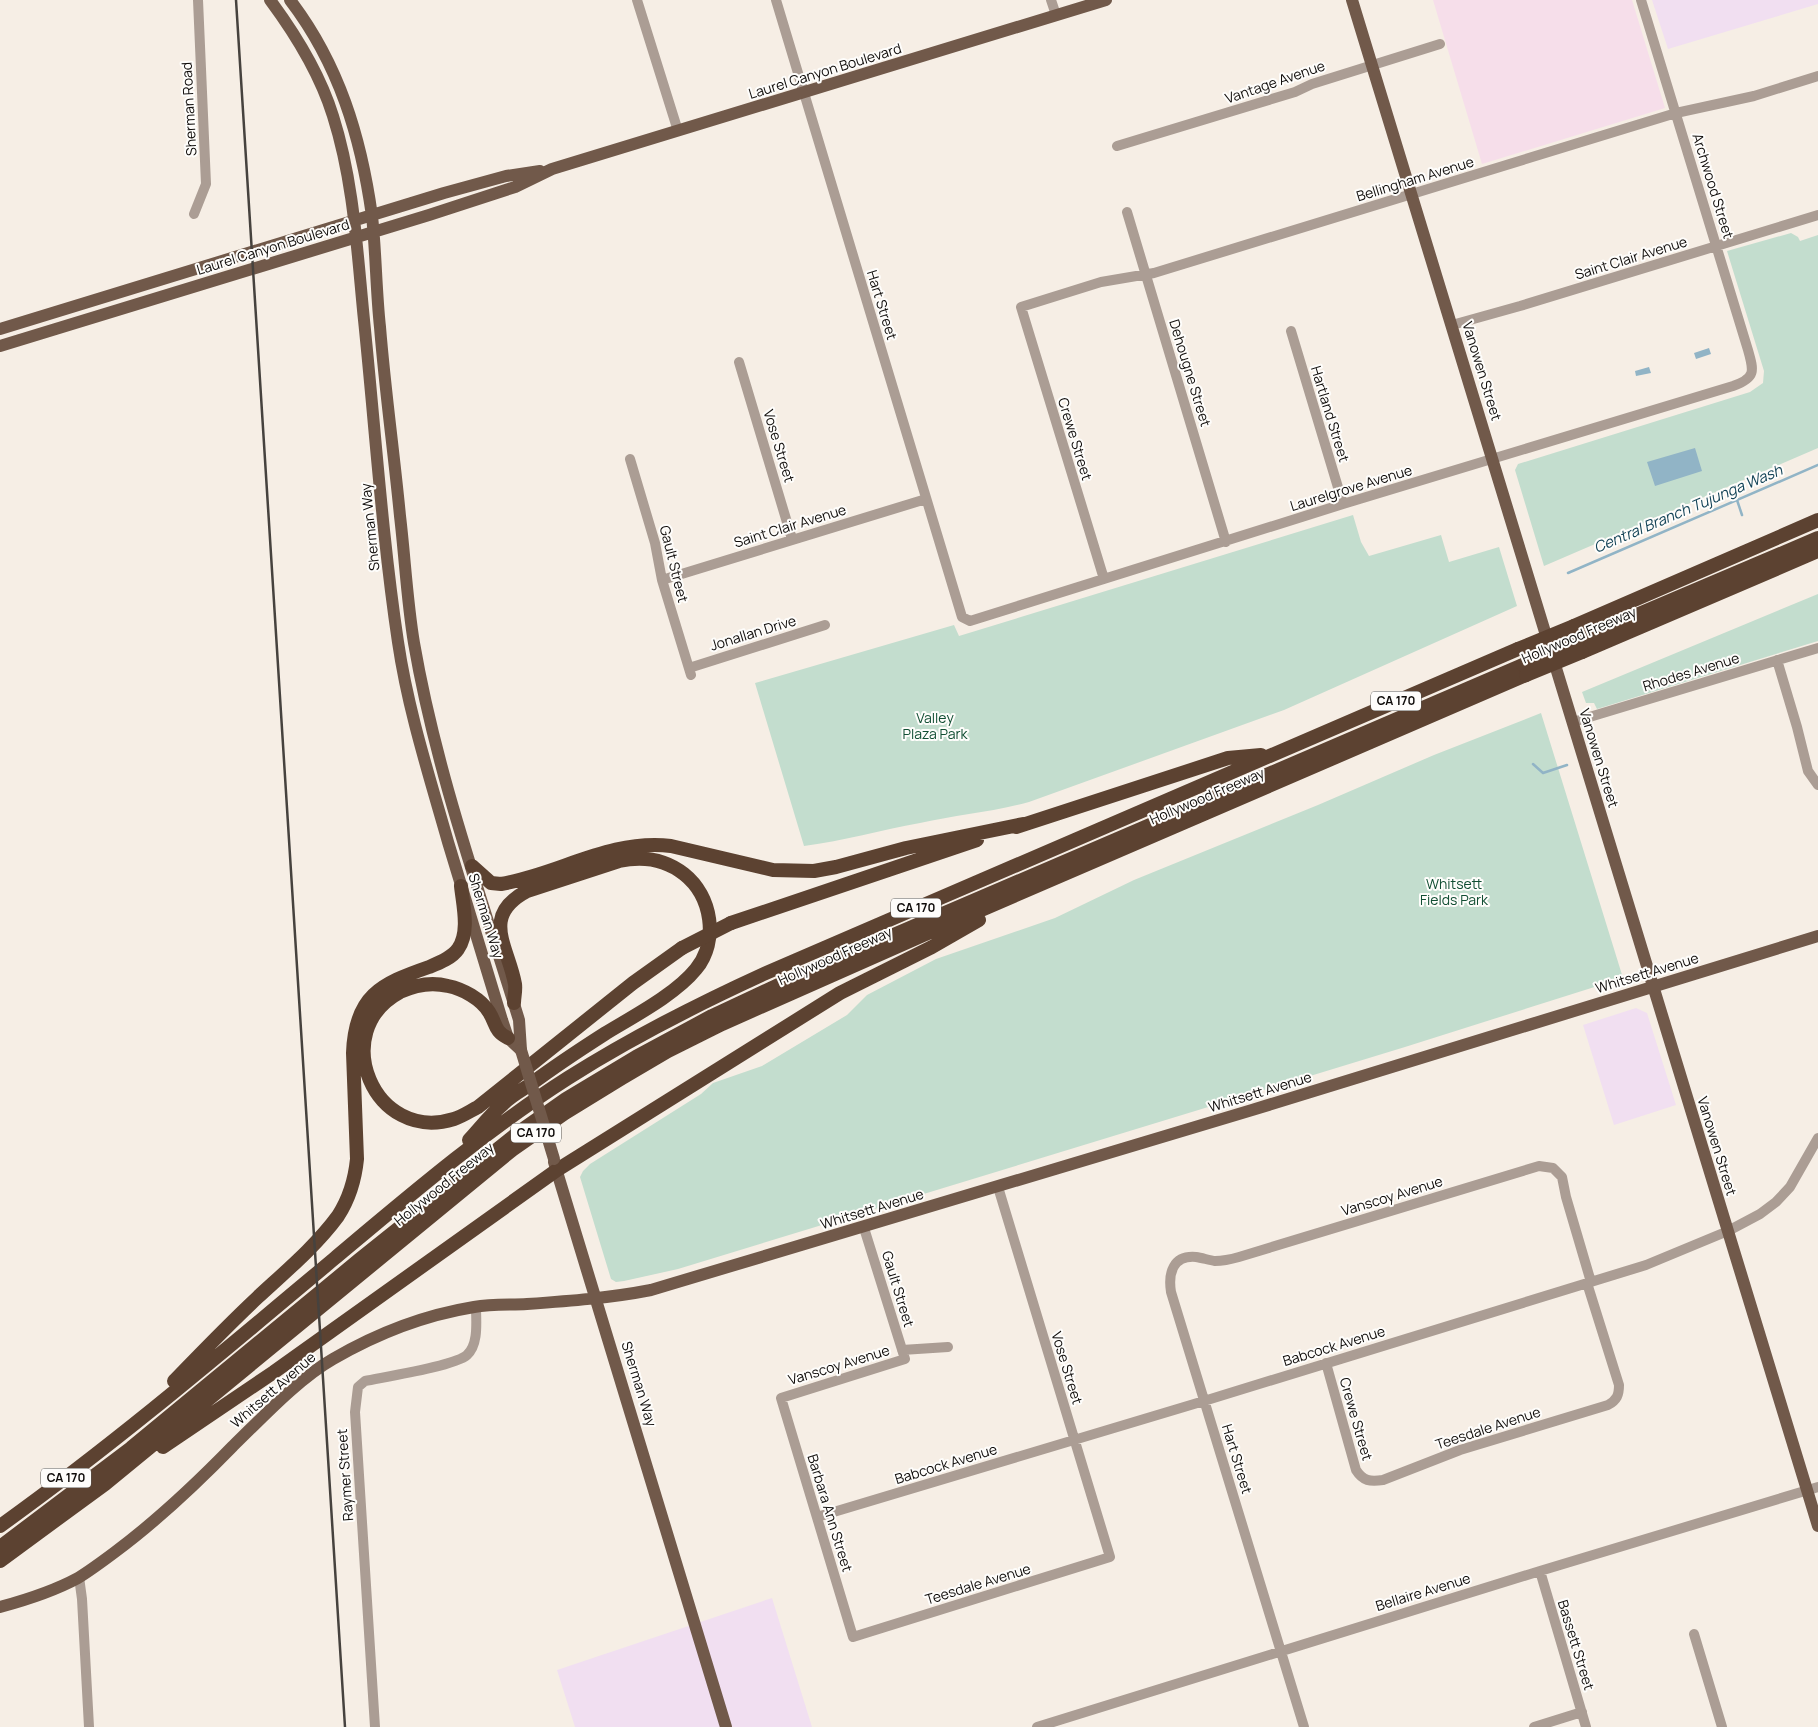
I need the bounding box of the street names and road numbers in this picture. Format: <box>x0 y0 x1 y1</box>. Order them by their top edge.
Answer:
street label: Laurel Canyon Boulevard <box>746 38 904 103</box>
street label: Vantage Avenue <box>1222 56 1327 108</box>
street label: Sherman Road <box>177 62 200 157</box>
street label: Archwood Street <box>1688 131 1739 241</box>
street label: Bellingham Avenue <box>1354 152 1476 205</box>
street label: Laurel Canyon Boulevard <box>194 214 352 279</box>
street label: Saint Clair Avenue <box>1572 231 1689 284</box>
street label: Hart Street <box>863 268 902 342</box>
street label: Dehougne Street <box>1165 317 1216 429</box>
street label: Vanowen Street <box>1458 319 1507 423</box>
street label: Hartland Street <box>1307 363 1354 465</box>
street label: Crewe Street <box>1054 395 1097 483</box>
street label: Vose Street <box>759 407 800 485</box>
street label: Laurelgrove Avenue <box>1288 460 1414 515</box>
street label: Sherman Way <box>355 482 384 572</box>
street label: Saint Clair Avenue <box>731 499 848 552</box>
street label: Gault Street <box>656 523 693 605</box>
street label: Hollywood Freeway <box>1518 602 1640 667</box>
street label: Jonallan Drive <box>708 610 798 655</box>
street label: Rhodes Avenue <box>1640 648 1741 695</box>
road number: CA 170 <box>1371 691 1421 710</box>
street label: Vanowen Street <box>1575 706 1624 810</box>
street label: Hollywood Freeway <box>1146 763 1268 828</box>
street label: Sherman Way <box>465 871 509 961</box>
road number: CA 170 <box>891 898 941 918</box>
street label: Hollywood Freeway <box>775 922 895 989</box>
street label: Whitsett Avenue <box>1593 948 1701 997</box>
street label: Whitsett Avenue <box>1206 1067 1314 1116</box>
street label: Vanowen Street <box>1693 1094 1742 1198</box>
road number: CA 170 <box>511 1124 561 1142</box>
street label: Hollywood Freeway <box>390 1137 498 1230</box>
street label: Vanscoy Avenue <box>1339 1171 1445 1220</box>
street label: Whitsett Avenue <box>818 1184 926 1233</box>
street label: Gault Street <box>878 1248 919 1330</box>
street label: Babcock Avenue <box>1280 1321 1387 1370</box>
street label: Vose Street <box>1047 1329 1088 1407</box>
street label: Sherman Way <box>618 1339 662 1429</box>
street label: Vanscoy Avenue <box>786 1340 892 1389</box>
street label: Whitsett Avenue <box>226 1347 319 1432</box>
street label: Crewe Street <box>1336 1375 1377 1463</box>
street label: Teesdale Avenue <box>1433 1402 1543 1453</box>
street label: Hart Street <box>1218 1422 1257 1496</box>
street label: Raymer Street <box>332 1428 357 1522</box>
street label: Babcock Avenue <box>892 1439 999 1488</box>
street label: Barbara Ann Street <box>804 1452 858 1574</box>
road number: CA 170 <box>41 1469 91 1488</box>
street label: Teesdale Avenue <box>923 1558 1033 1609</box>
street label: Bellaire Avenue <box>1373 1568 1473 1615</box>
street label: Bassett Street <box>1554 1597 1599 1693</box>

